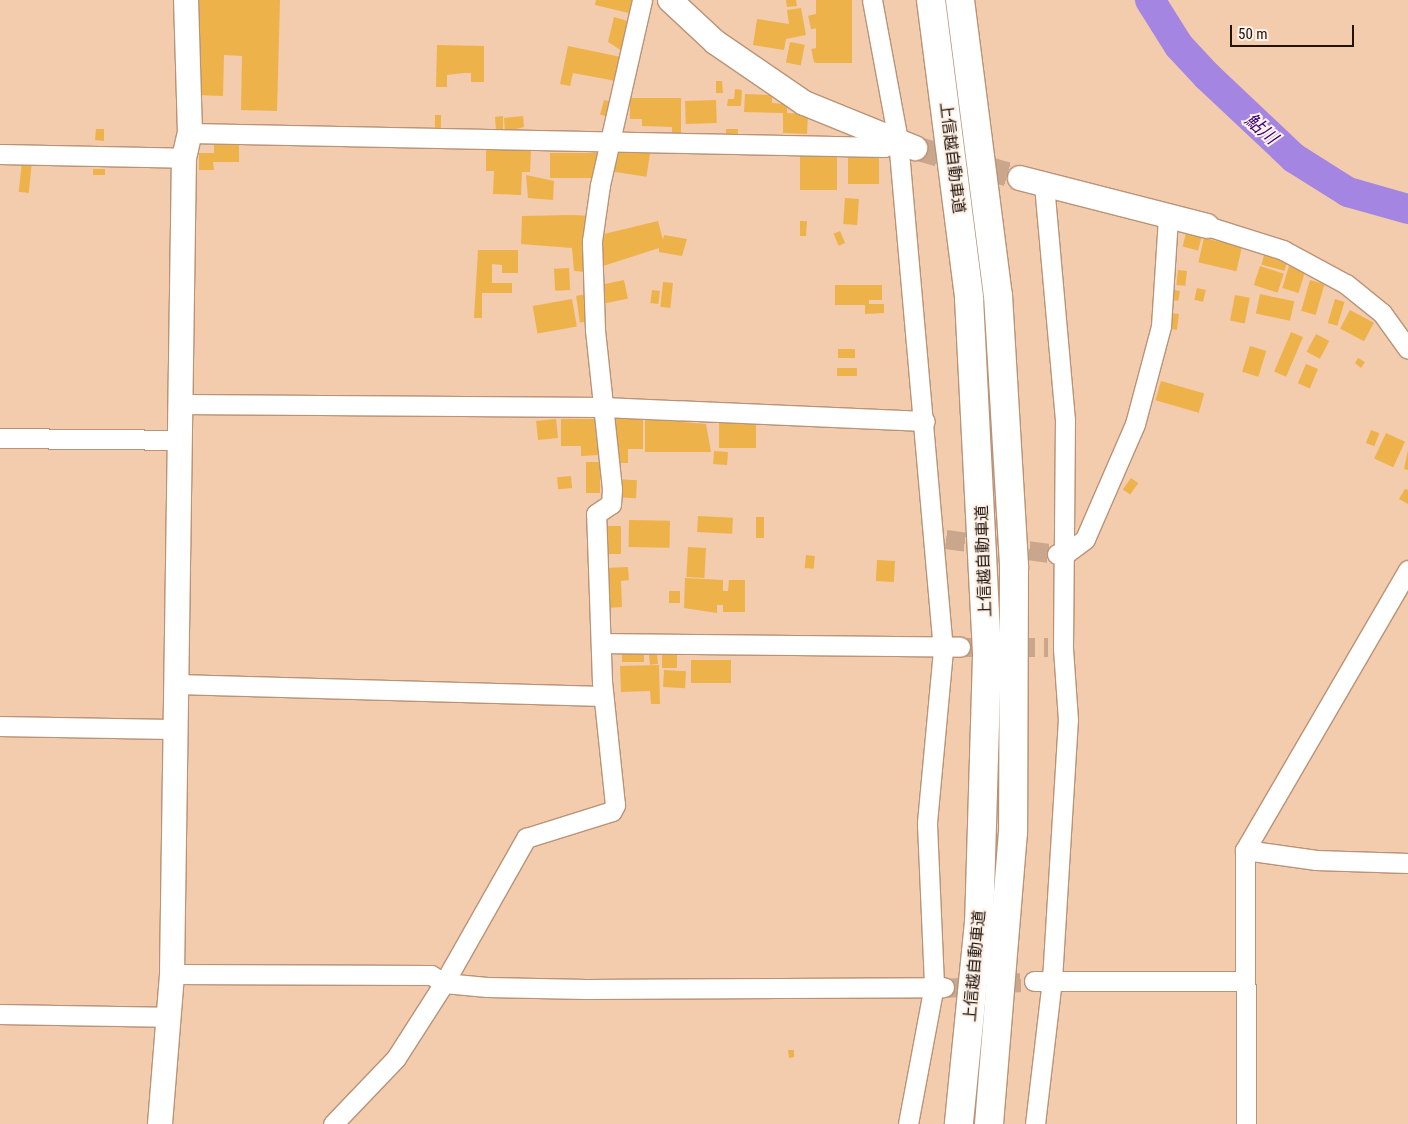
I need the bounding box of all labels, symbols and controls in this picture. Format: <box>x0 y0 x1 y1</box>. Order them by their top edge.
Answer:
scale bar <box>1233 15 1357 47</box>
text: 50 m <box>1238 25 1268 43</box>
street label: 上信越自動車道 <box>936 101 968 215</box>
water label: 鮎川 <box>1240 109 1282 149</box>
street label: 上信越自動車道 <box>972 505 996 617</box>
street label: 上信越自動車道 <box>961 909 989 1023</box>

